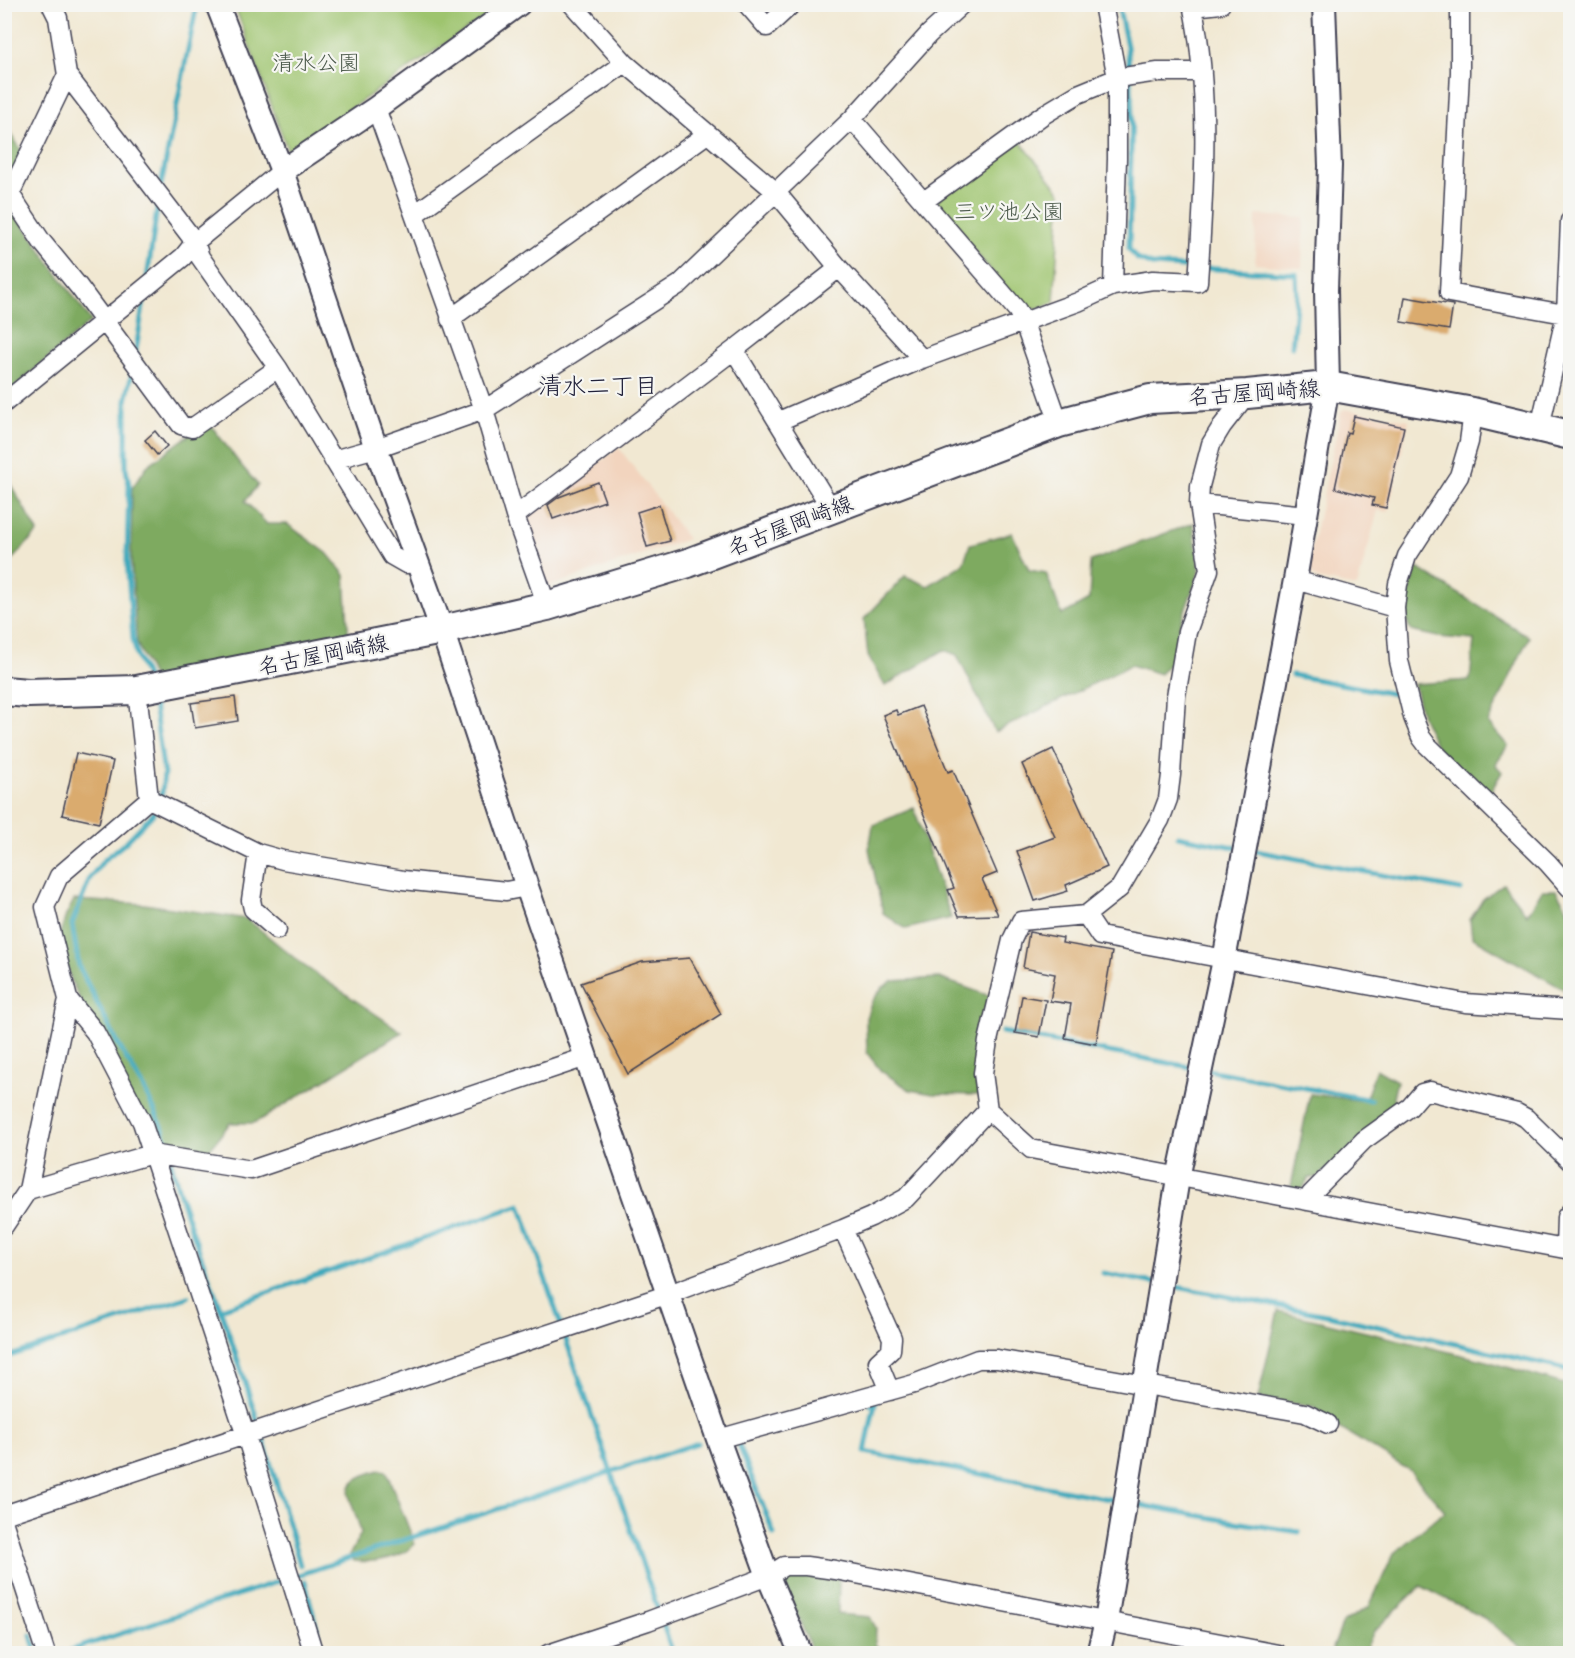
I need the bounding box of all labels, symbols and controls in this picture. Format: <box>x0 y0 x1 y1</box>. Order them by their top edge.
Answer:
park label: 清水公園 <box>272 50 360 81</box>
park label: 三ツ池公園 <box>954 199 1064 230</box>
district label: 清水二丁目 <box>538 372 658 406</box>
street label: 名古屋岡崎線 <box>1187 375 1321 416</box>
street label: 名古屋岡崎線 <box>724 490 858 566</box>
street label: 名古屋岡崎線 <box>256 630 391 685</box>

